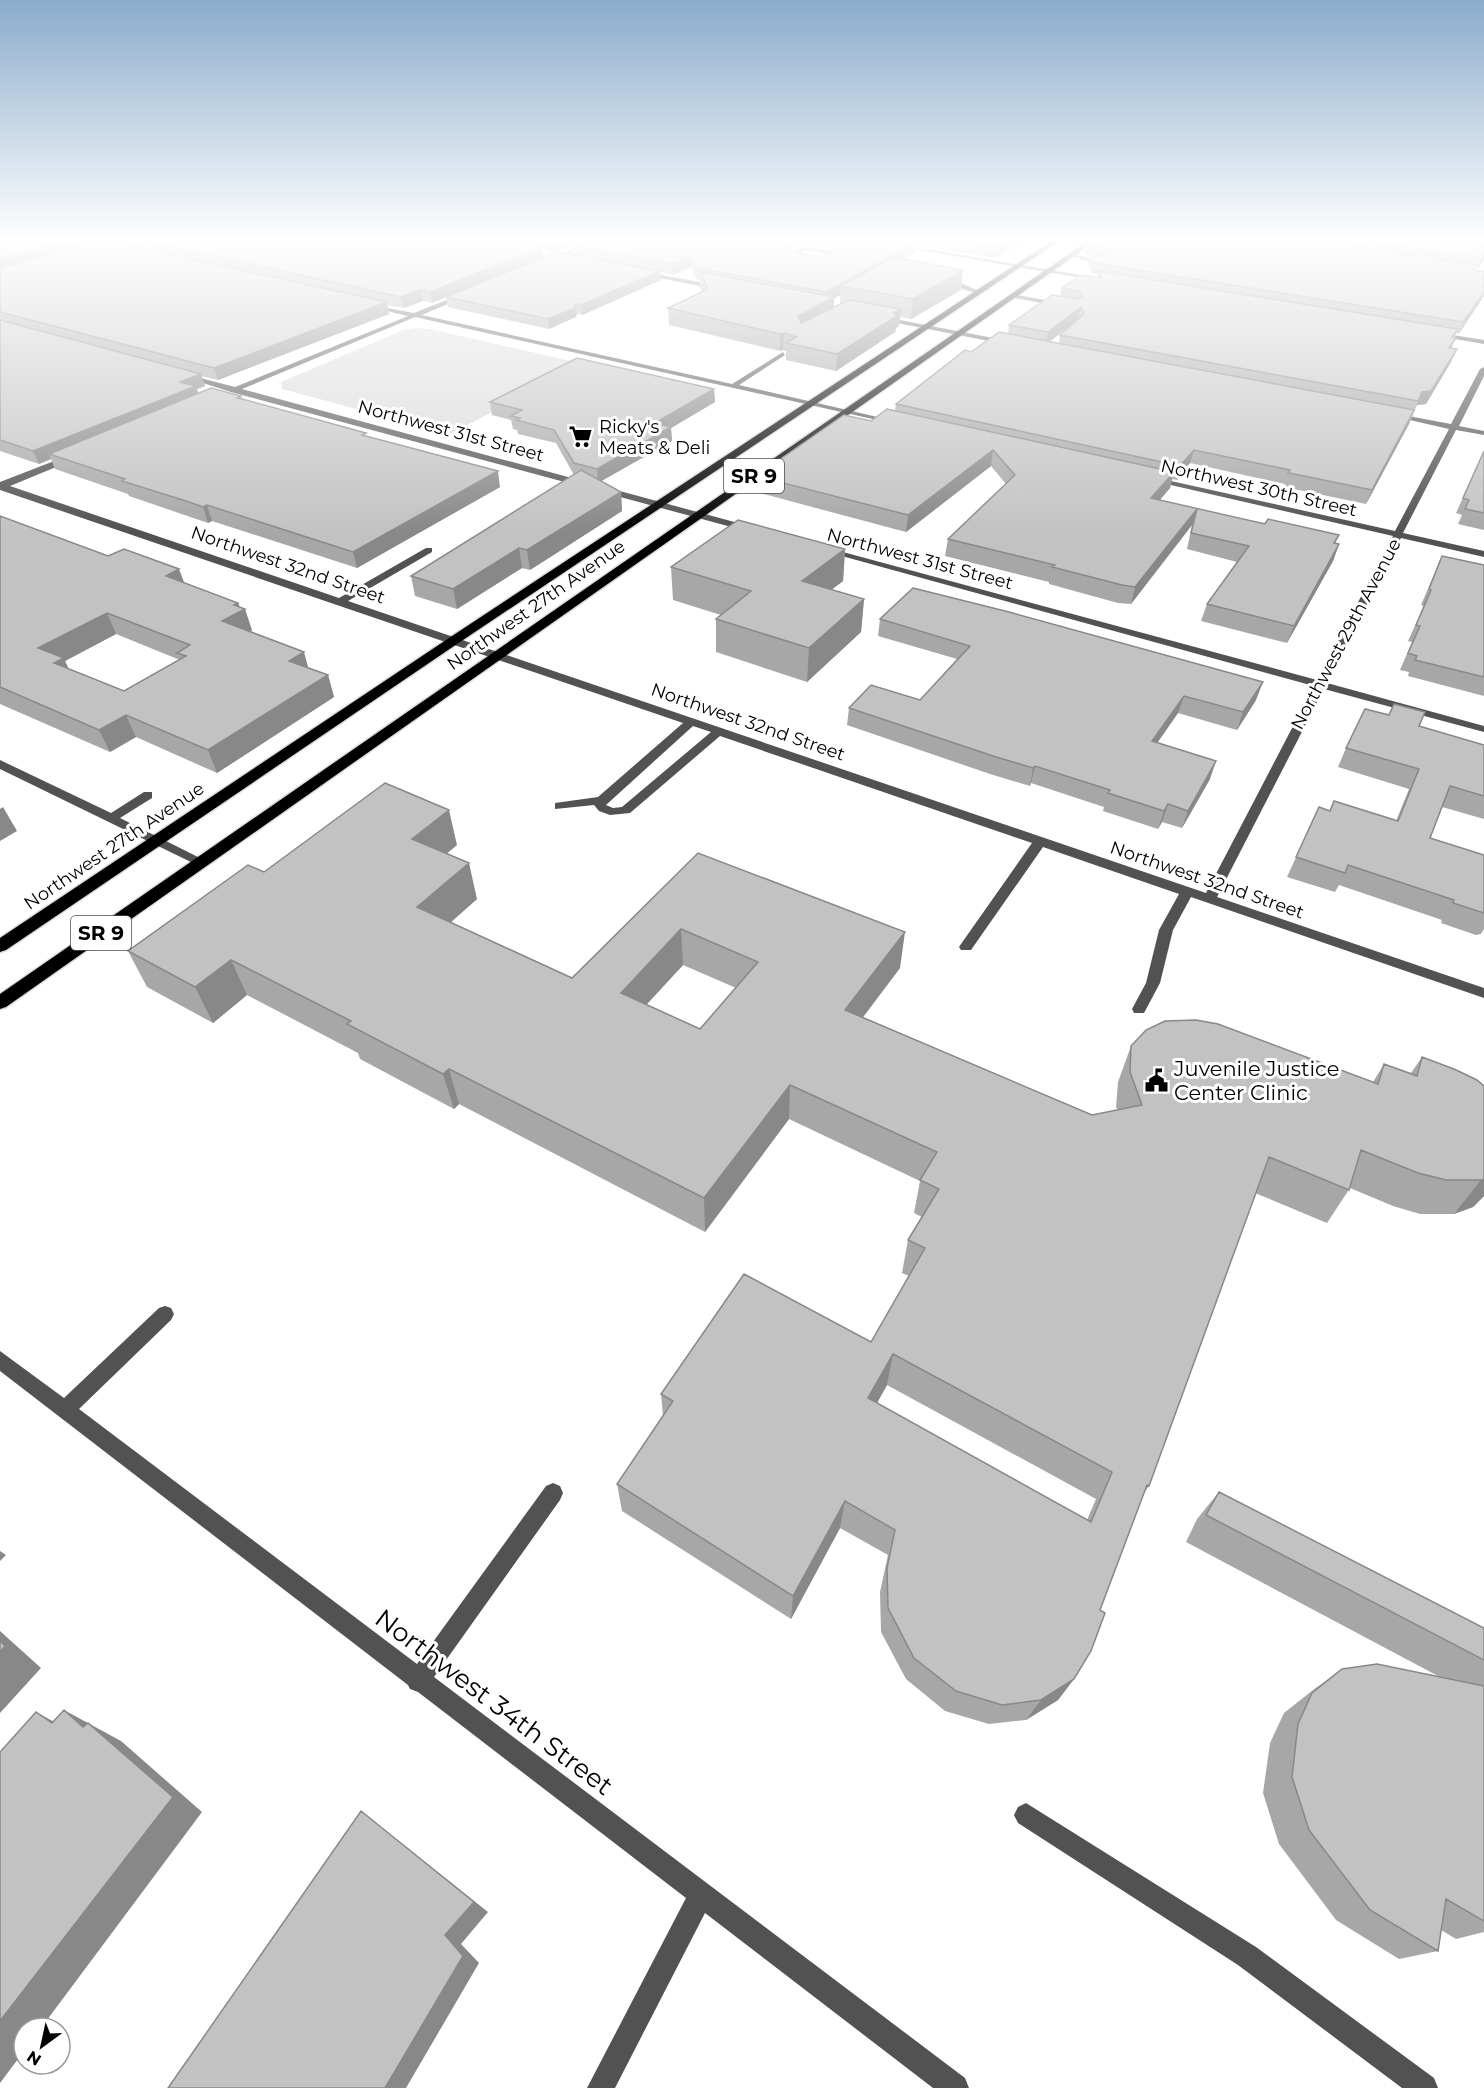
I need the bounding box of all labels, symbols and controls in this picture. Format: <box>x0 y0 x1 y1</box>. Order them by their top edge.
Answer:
street label: Northwest 31st Street <box>356 396 546 466</box>
place label: Ricky's Meats & Deli <box>599 416 710 459</box>
supermarket icon: Ricky's Meats & Deli <box>568 424 594 450</box>
street label: Northwest 30th Street <box>1159 455 1359 521</box>
road number: SR 9 <box>724 459 784 493</box>
street label: Northwest 32nd Street <box>188 521 388 609</box>
street label: Northwest 31st Street <box>825 524 1015 594</box>
street label: Northwest 27th Avenue <box>443 535 629 675</box>
street label: Northwest 29th Avenue <box>1286 535 1406 733</box>
street label: Northwest 32nd Street <box>648 678 848 766</box>
street label: Northwest 27th Avenue <box>20 777 208 915</box>
street label: Northwest 32nd Street <box>1107 836 1307 924</box>
road number: SR 9 <box>71 916 131 950</box>
place label: Juvenile Justice Center Clinic <box>1173 1056 1339 1105</box>
public building icon: Juvenile Justice Center Clinic <box>1143 1068 1169 1094</box>
street label: Northwest 34th Street <box>369 1602 619 1802</box>
north arrow <box>12 2016 72 2076</box>
text: N <box>24 2047 45 2070</box>

